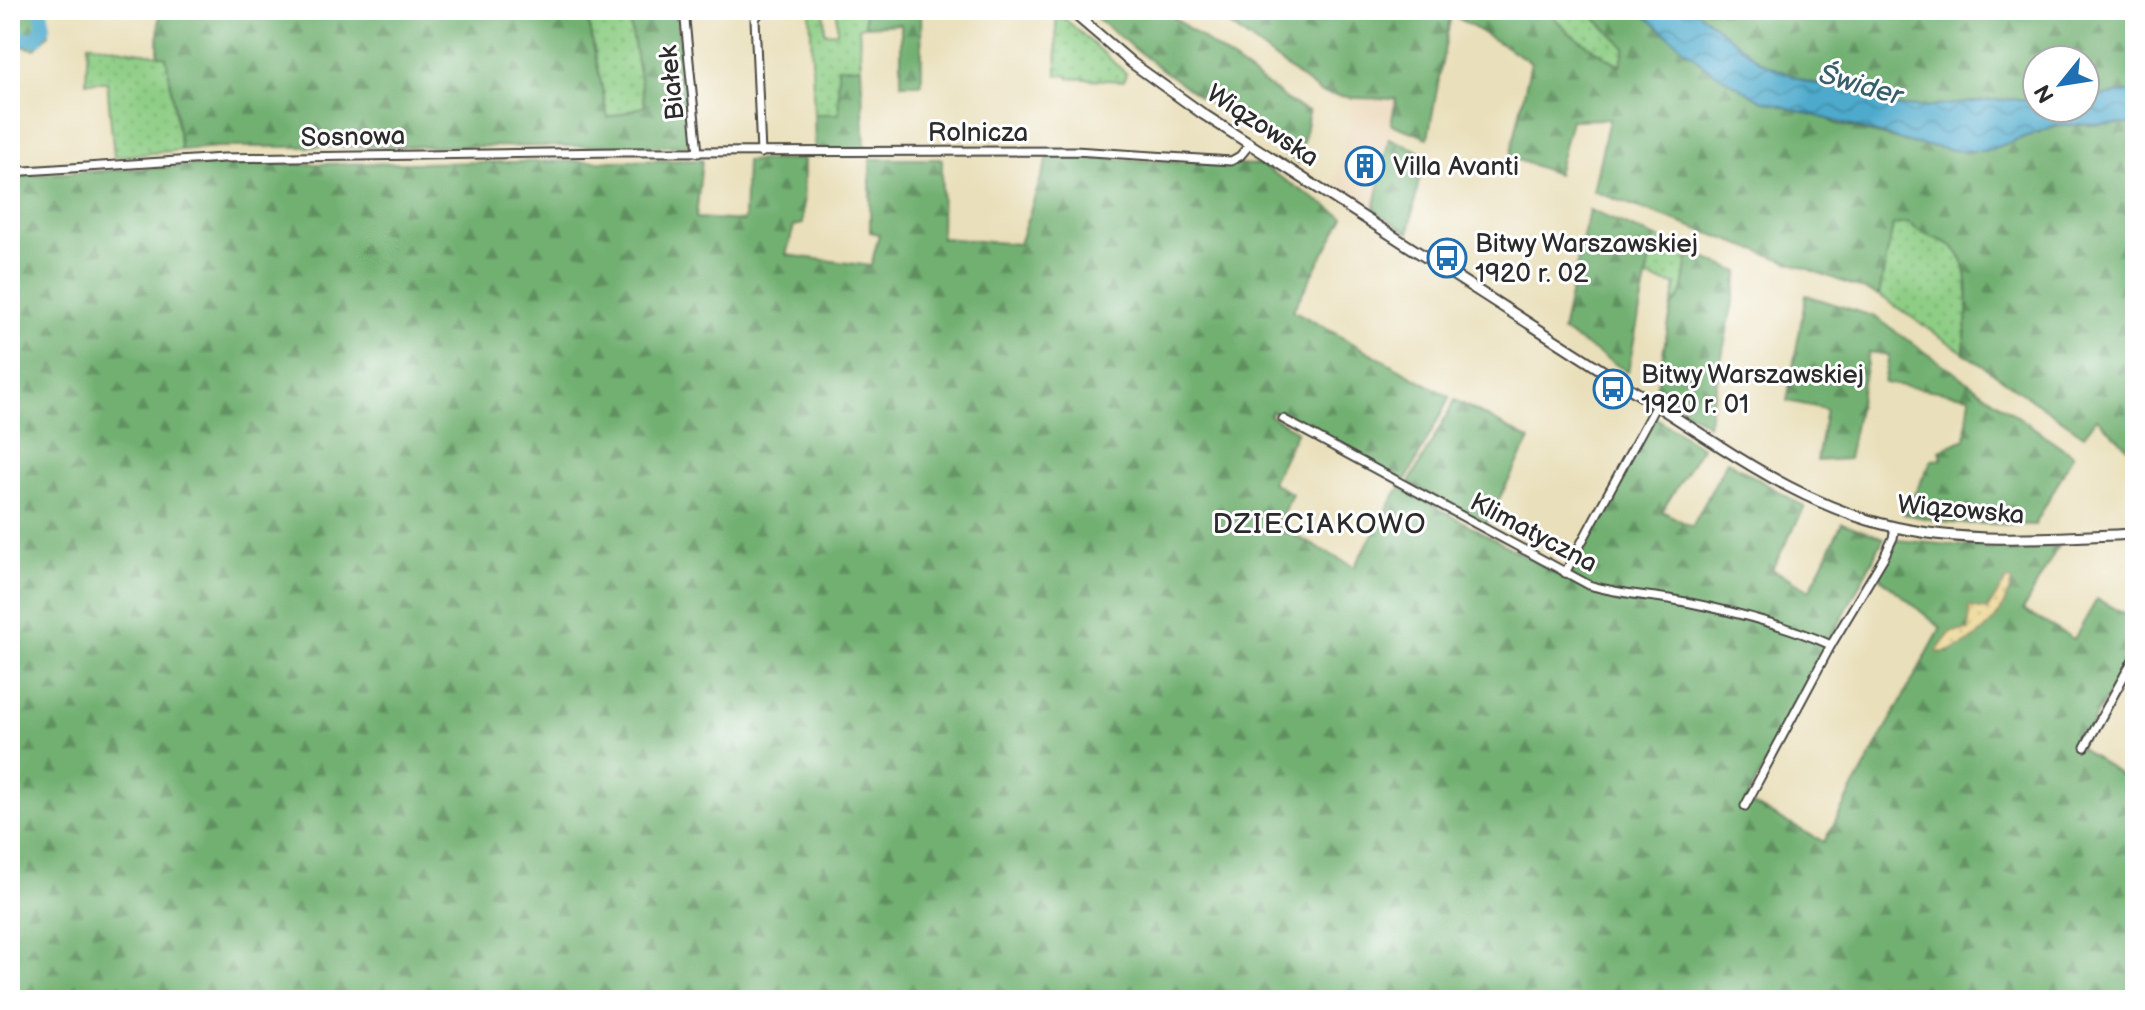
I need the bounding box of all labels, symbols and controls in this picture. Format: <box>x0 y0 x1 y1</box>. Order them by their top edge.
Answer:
street label: Białek <box>653 44 692 122</box>
north arrow <box>2021 44 2101 124</box>
water label: Świder <box>1815 57 1908 114</box>
street label: Wiązowska <box>1200 79 1324 174</box>
text: N <box>2029 79 2061 107</box>
street label: Rolnicza <box>928 118 1028 149</box>
street label: Sosnowa <box>300 121 406 154</box>
building icon: Villa Avanti <box>1344 145 1386 187</box>
place label: Villa Avanti <box>1393 152 1519 183</box>
place label: Bitwy Warszawskiej 1920 r. 02 <box>1475 229 1698 290</box>
bus stop icon: Bitwy Warszawskiej 1920 r. 02 <box>1426 237 1468 279</box>
place label: Bitwy Warszawskiej 1920 r. 01 <box>1641 360 1864 421</box>
bus stop icon: Bitwy Warszawskiej 1920 r. 01 <box>1592 368 1634 410</box>
street label: Klimatyczna <box>1464 487 1602 580</box>
street label: Wiązowska <box>1896 490 2026 531</box>
district label: DZIECIAKOWO <box>1212 508 1428 541</box>

